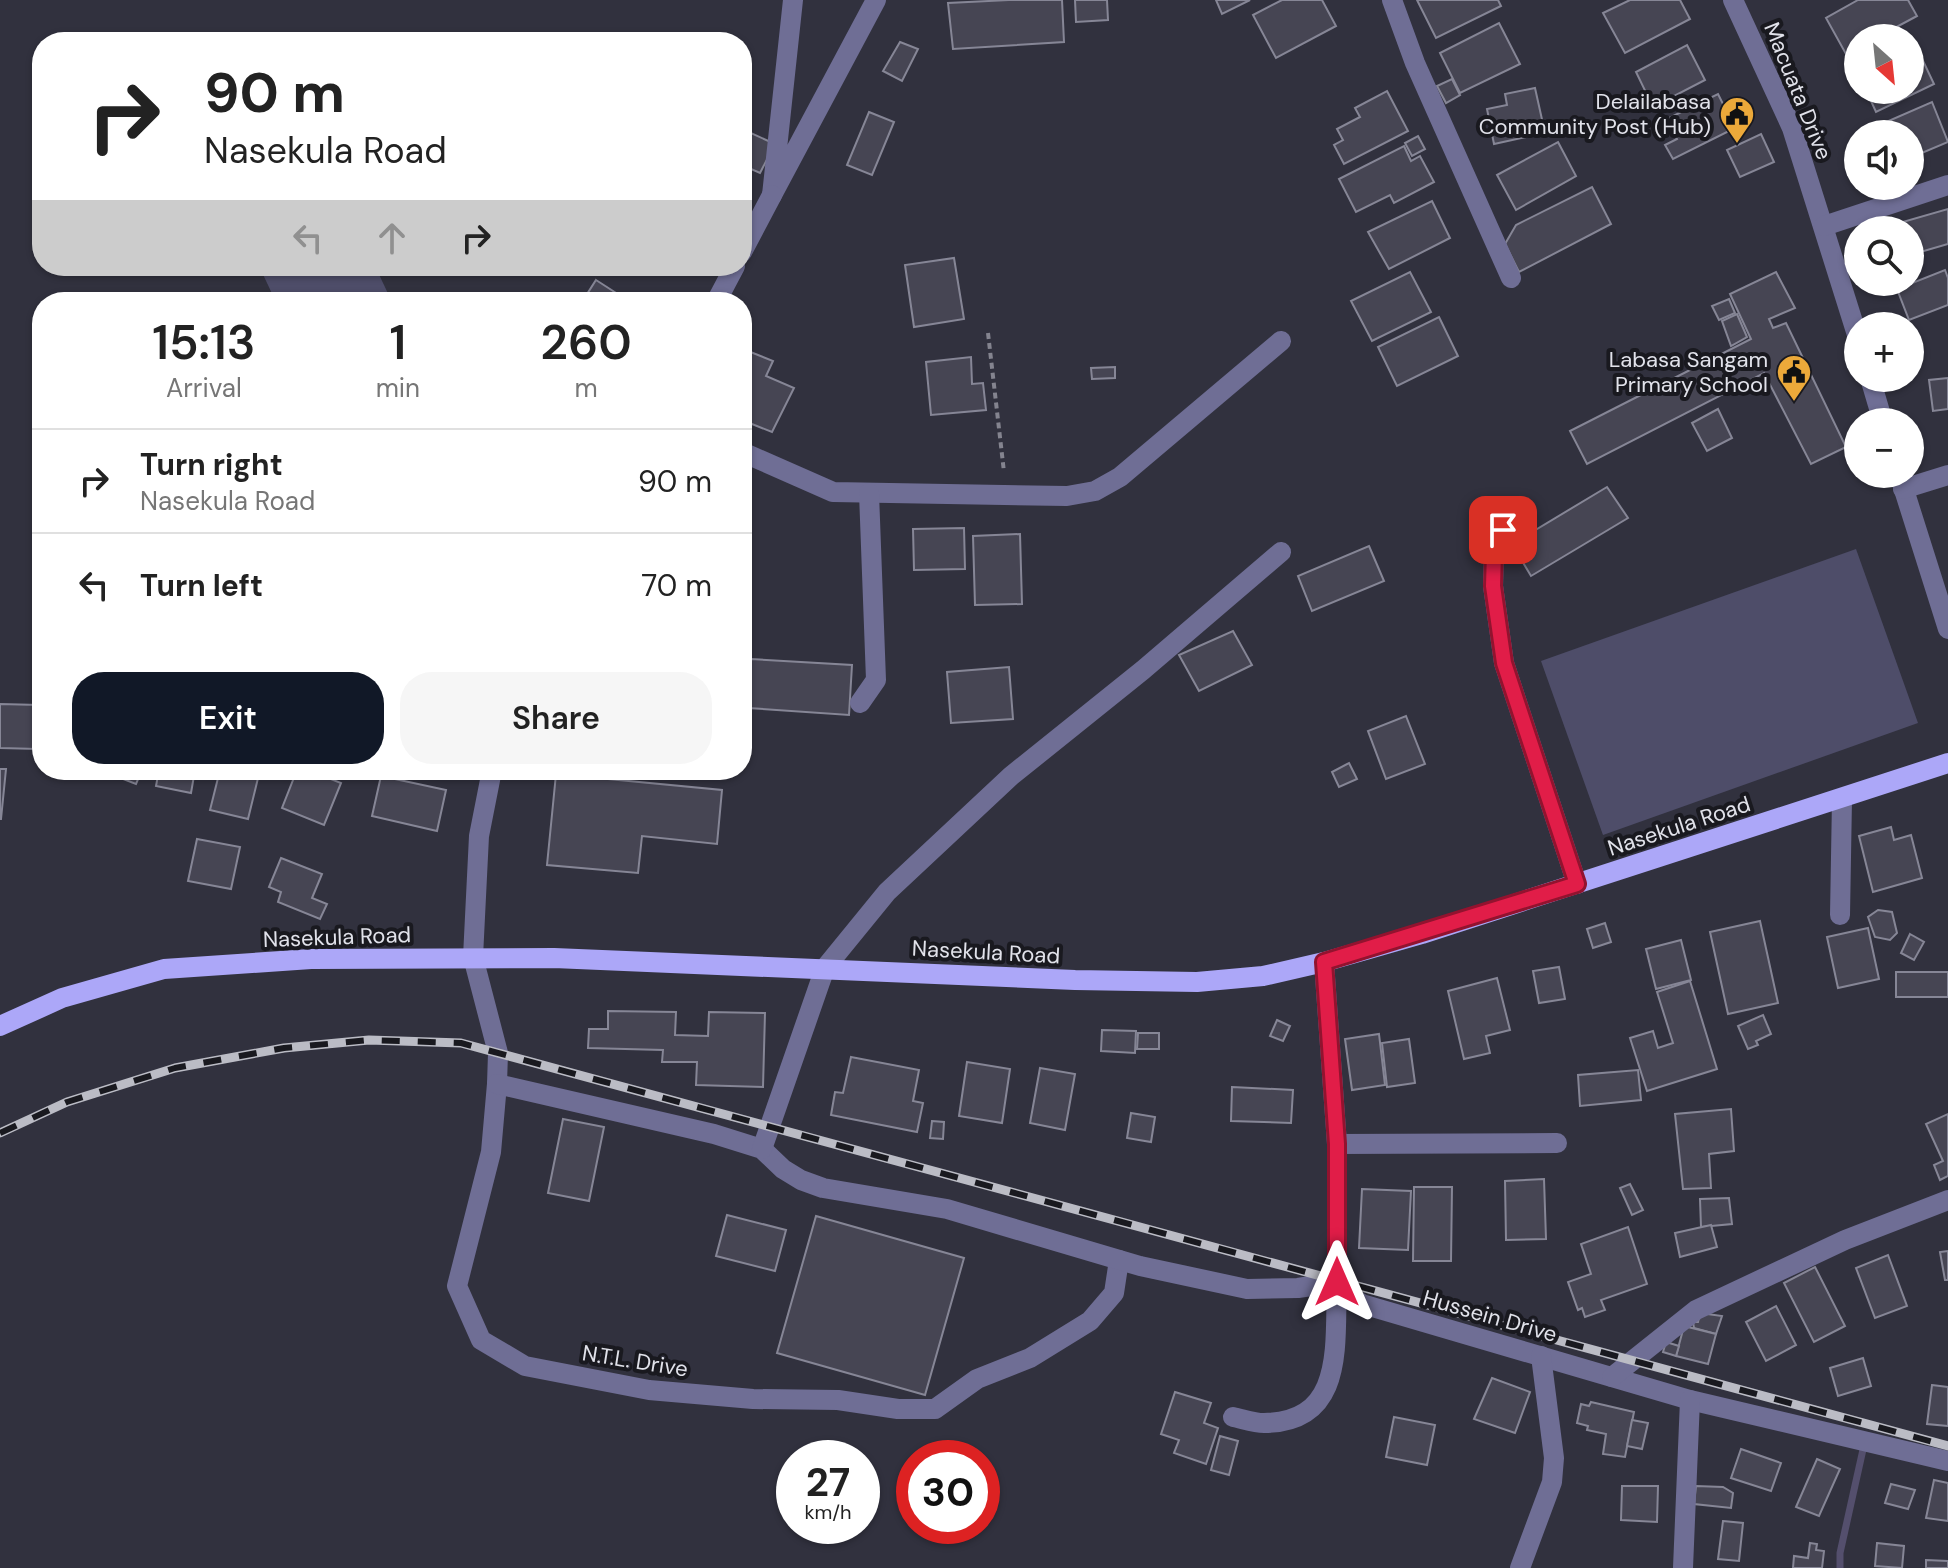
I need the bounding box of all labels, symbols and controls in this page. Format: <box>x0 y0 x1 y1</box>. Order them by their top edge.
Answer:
street label: Macuata Drive <box>1757 18 1839 164</box>
north arrow <box>1844 24 1924 104</box>
map controls <box>1844 24 1924 488</box>
text: 90 m <box>204 56 345 129</box>
icon: right <box>72 64 176 168</box>
place label: Delailabasa Community Post (Hub) <box>1479 87 1711 141</box>
public building icon: Delailabasa Community Post (Hub) <box>1718 95 1756 145</box>
button: sound <box>1844 120 1924 200</box>
text: Nasekula Road <box>204 127 447 174</box>
icon: left <box>286 216 330 260</box>
icon: ahead <box>370 216 414 260</box>
icon: right <box>454 216 498 260</box>
button: search <box>1844 216 1924 296</box>
text: 15:13 <box>152 311 255 374</box>
text: 1 <box>389 311 406 374</box>
text: 260 <box>540 311 632 374</box>
button: + <box>1844 312 1924 392</box>
place label: Labasa Sangam Primary School <box>1609 345 1768 399</box>
public building icon: Labasa Sangam Primary School <box>1775 353 1813 403</box>
text: Arrival <box>166 371 242 405</box>
text: min <box>376 371 420 405</box>
text: m <box>574 371 598 405</box>
button: − <box>1844 408 1924 488</box>
text: Turn right <box>140 445 283 484</box>
icon: right <box>72 459 116 503</box>
text: 90 m <box>638 462 712 501</box>
text: Nasekula Road <box>140 484 315 518</box>
pin <box>1469 496 1537 564</box>
icon: arrive <box>1481 508 1525 552</box>
icon: left <box>72 563 116 607</box>
text: Turn left <box>140 566 263 605</box>
text: 70 m <box>641 566 712 605</box>
button: Exit <box>72 672 384 764</box>
button: Share <box>400 672 712 764</box>
street label: Nasekula Road <box>1604 789 1754 863</box>
street label: Nasekula Road <box>262 920 412 954</box>
street label: Nasekula Road <box>911 934 1061 970</box>
position arrow <box>1295 1240 1379 1324</box>
street label: Hussein Drive <box>1420 1283 1560 1349</box>
street label: N.T.L. Drive <box>580 1338 690 1384</box>
speed limit sign: 30 <box>896 1440 1000 1544</box>
text: 27 <box>806 1456 850 1508</box>
text: km/h <box>804 1499 852 1525</box>

